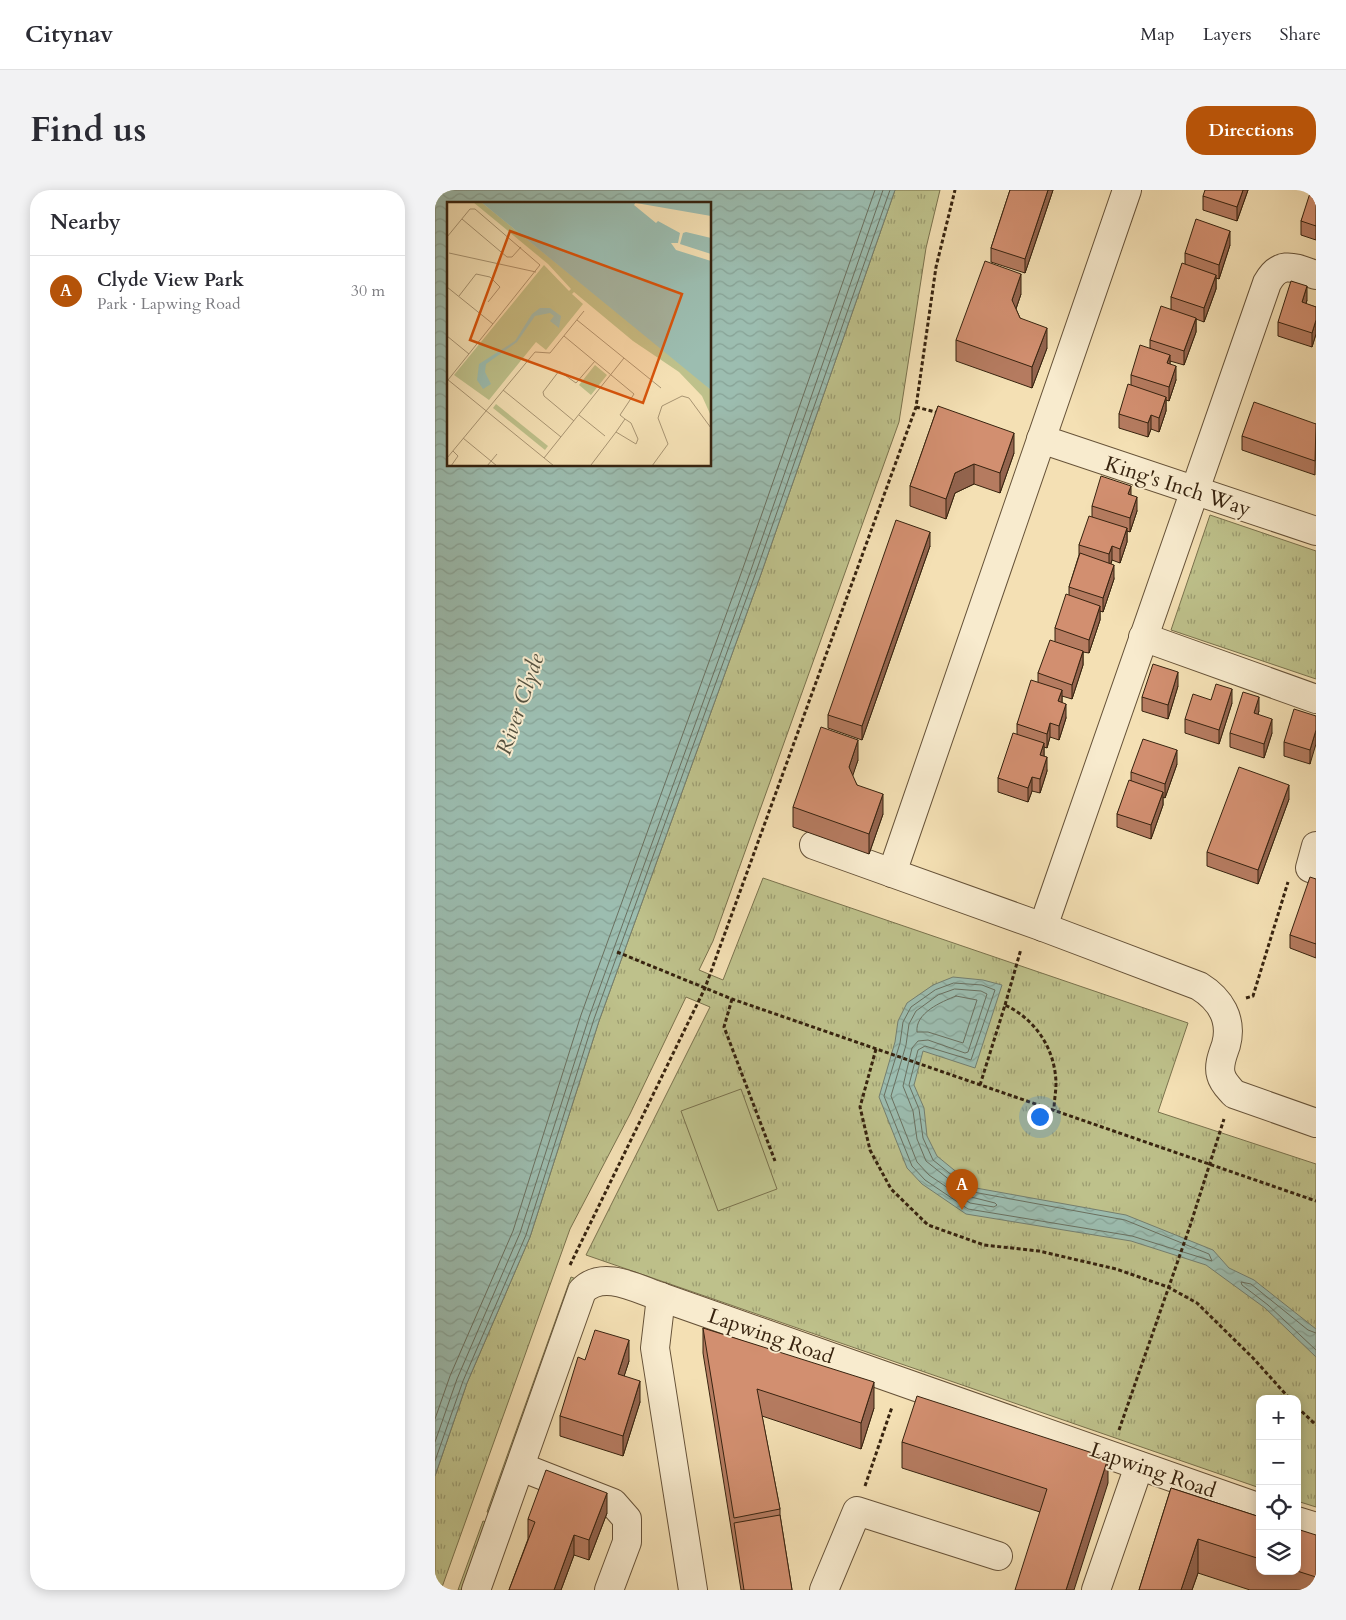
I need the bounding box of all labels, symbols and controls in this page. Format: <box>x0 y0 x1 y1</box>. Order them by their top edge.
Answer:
text: Citynav <box>25 18 113 51</box>
text: Map <box>1140 22 1175 47</box>
text: Layers <box>1203 22 1252 47</box>
text: Share <box>1280 22 1321 47</box>
text: Find us <box>30 106 146 154</box>
button: Directions <box>1186 106 1316 155</box>
inset map <box>447 202 711 466</box>
text: Nearby <box>50 208 121 237</box>
text: Clyde View Park <box>97 267 244 293</box>
text: A <box>60 280 72 302</box>
text: 30 m <box>351 280 385 302</box>
text: Park · Lapwing Road <box>97 293 240 315</box>
street label: King's Inch Way <box>1101 449 1255 524</box>
water label: River Clyde <box>489 649 551 759</box>
your location <box>1027 1104 1053 1130</box>
pin: A <box>946 1169 978 1210</box>
street label: Lapwing Road <box>704 1301 838 1372</box>
map controls <box>1256 1395 1301 1575</box>
button: + <box>1256 1395 1301 1440</box>
street label: Lapwing Road <box>1086 1435 1220 1506</box>
button: − <box>1256 1440 1301 1485</box>
button: locate <box>1256 1485 1301 1530</box>
button: layers <box>1256 1530 1301 1575</box>

